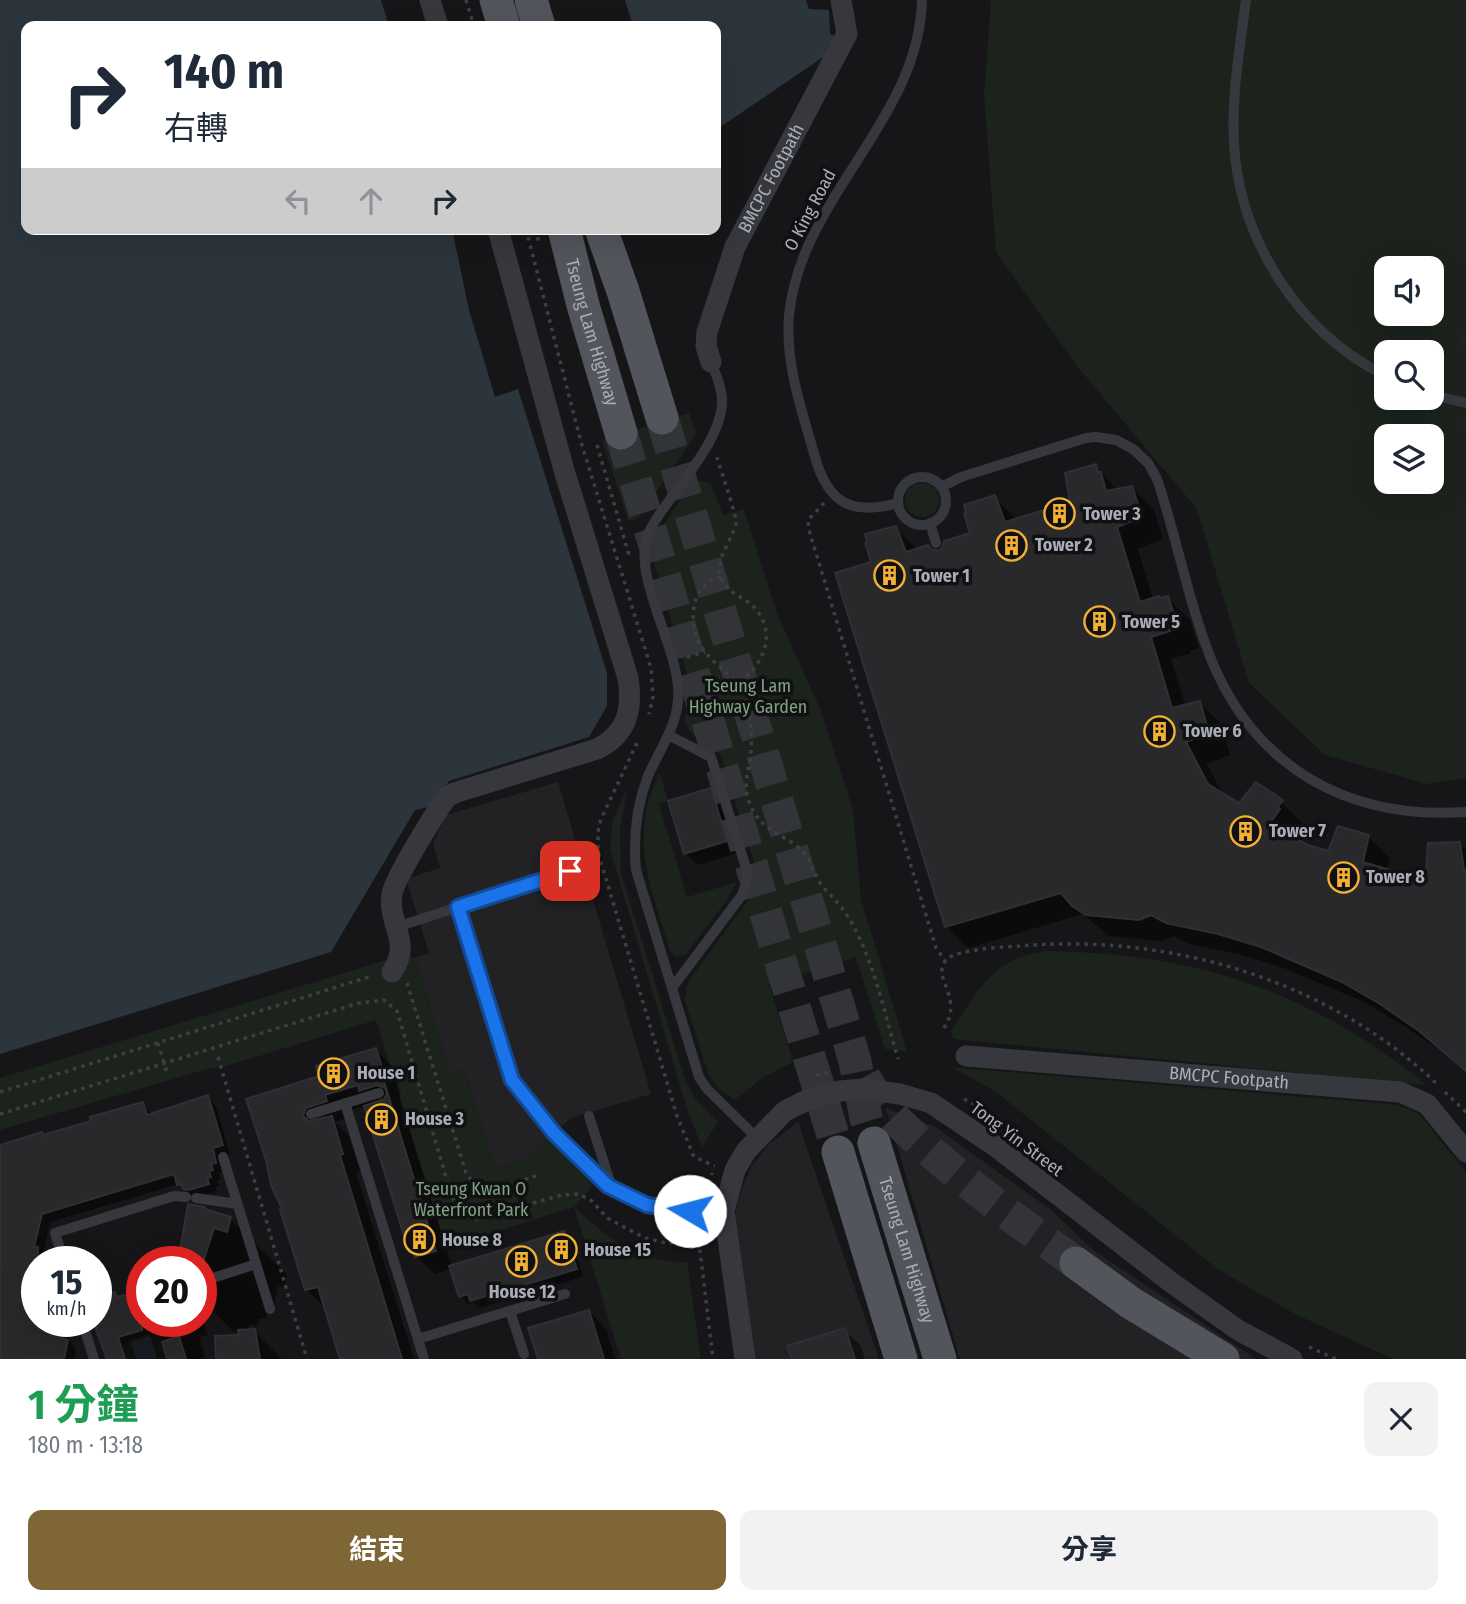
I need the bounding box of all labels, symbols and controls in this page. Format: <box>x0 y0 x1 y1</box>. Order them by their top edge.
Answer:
text: 140 m <box>164 42 284 101</box>
icon: right <box>49 49 140 140</box>
text: 右轉 <box>164 109 228 147</box>
street label: BMCPC Footpath <box>733 120 809 237</box>
street label: O King Road <box>779 166 841 254</box>
icon: left <box>279 182 317 220</box>
icon: ahead <box>352 182 390 220</box>
icon: right <box>425 182 463 220</box>
street label: Tseung Lam Highway <box>561 256 623 408</box>
map controls <box>1374 256 1444 494</box>
button: sound <box>1374 256 1444 326</box>
button: search <box>1374 340 1444 410</box>
button: layers <box>1374 424 1444 494</box>
building icon: Tower 3 <box>1043 497 1077 531</box>
place label: Tower 3 <box>1083 503 1141 525</box>
building icon: Tower 2 <box>995 528 1029 562</box>
place label: Tower 2 <box>1035 534 1093 556</box>
building icon: Tower 1 <box>873 559 907 593</box>
place label: Tower 1 <box>913 565 970 587</box>
building icon: Tower 5 <box>1082 605 1116 639</box>
place label: Tower 5 <box>1122 611 1180 633</box>
park label: Tseung Lam Highway Garden <box>689 675 807 718</box>
building icon: Tower 6 <box>1143 714 1177 748</box>
place label: Tower 6 <box>1183 720 1242 742</box>
building icon: Tower 7 <box>1229 814 1263 848</box>
place label: Tower 7 <box>1269 820 1326 842</box>
pin <box>540 841 600 901</box>
icon: arrive <box>551 852 589 890</box>
building icon: Tower 8 <box>1326 860 1360 894</box>
place label: Tower 8 <box>1366 866 1425 888</box>
building icon: House 1 <box>317 1056 351 1090</box>
place label: House 1 <box>357 1062 415 1084</box>
street label: BMCPC Footpath <box>1168 1062 1290 1094</box>
street label: Tong Yin Street <box>966 1097 1068 1181</box>
building icon: House 3 <box>365 1102 399 1136</box>
place label: House 3 <box>405 1108 465 1130</box>
position arrow <box>653 1174 727 1248</box>
street label: Tseung Lam Highway <box>874 1174 939 1326</box>
park label: Tseung Kwan O Waterfront Park <box>414 1178 529 1221</box>
building icon: House 8 <box>402 1223 436 1257</box>
place label: House 8 <box>442 1229 503 1251</box>
building icon: House 15 <box>544 1233 578 1267</box>
place label: House 15 <box>584 1239 651 1261</box>
building icon: House 12 <box>505 1244 539 1278</box>
speed limit sign: 20 <box>126 1246 217 1337</box>
text: 15 <box>50 1261 82 1303</box>
place label: House 12 <box>489 1281 555 1303</box>
text: km/h <box>46 1298 87 1320</box>
text: 1 分鐘 <box>28 1380 139 1430</box>
button: close <box>1364 1382 1438 1456</box>
text: 180 m · 13:18 <box>28 1431 143 1459</box>
button: 結束 <box>28 1510 726 1590</box>
button: 分享 <box>740 1510 1438 1590</box>

